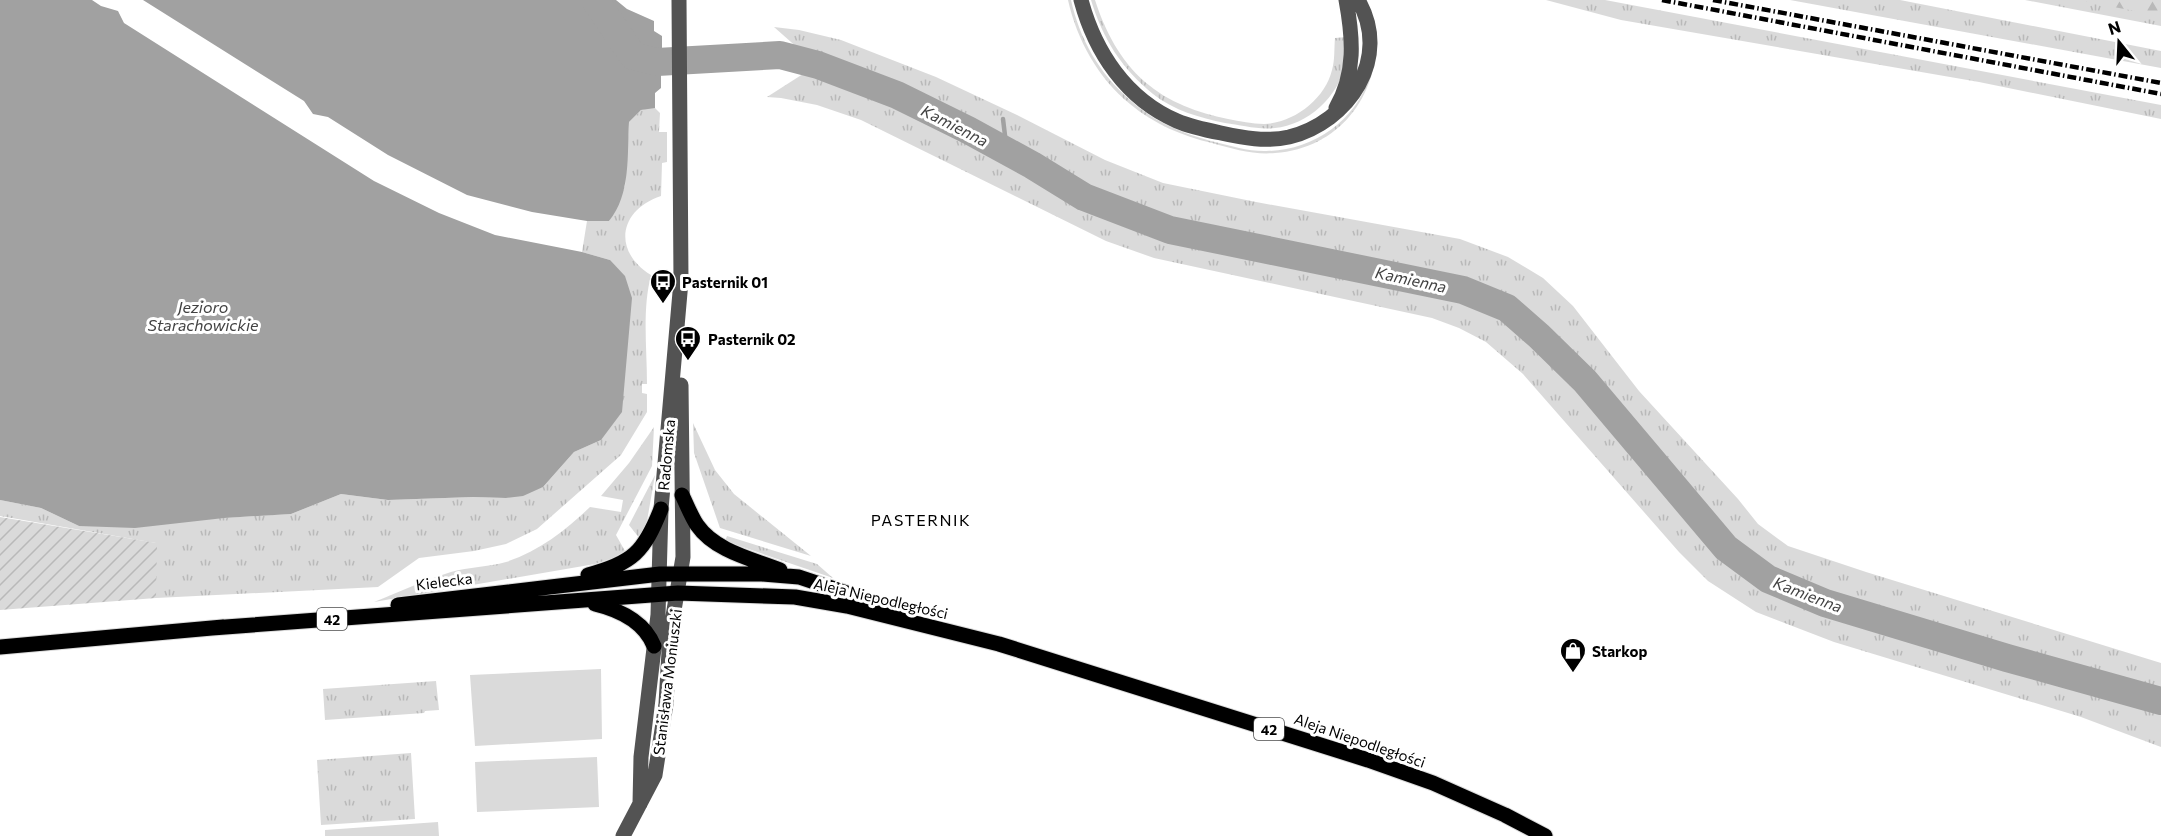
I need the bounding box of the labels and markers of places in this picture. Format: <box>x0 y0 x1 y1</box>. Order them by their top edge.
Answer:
bus stop icon: Pasternik 01 <box>648 267 678 305</box>
place label: Pasternik 01 <box>682 273 768 291</box>
bus stop icon: Pasternik 02 <box>673 324 703 362</box>
place label: Pasternik 02 <box>708 330 796 348</box>
shop icon: Starkop <box>1558 636 1588 674</box>
place label: Starkop <box>1592 642 1647 660</box>

